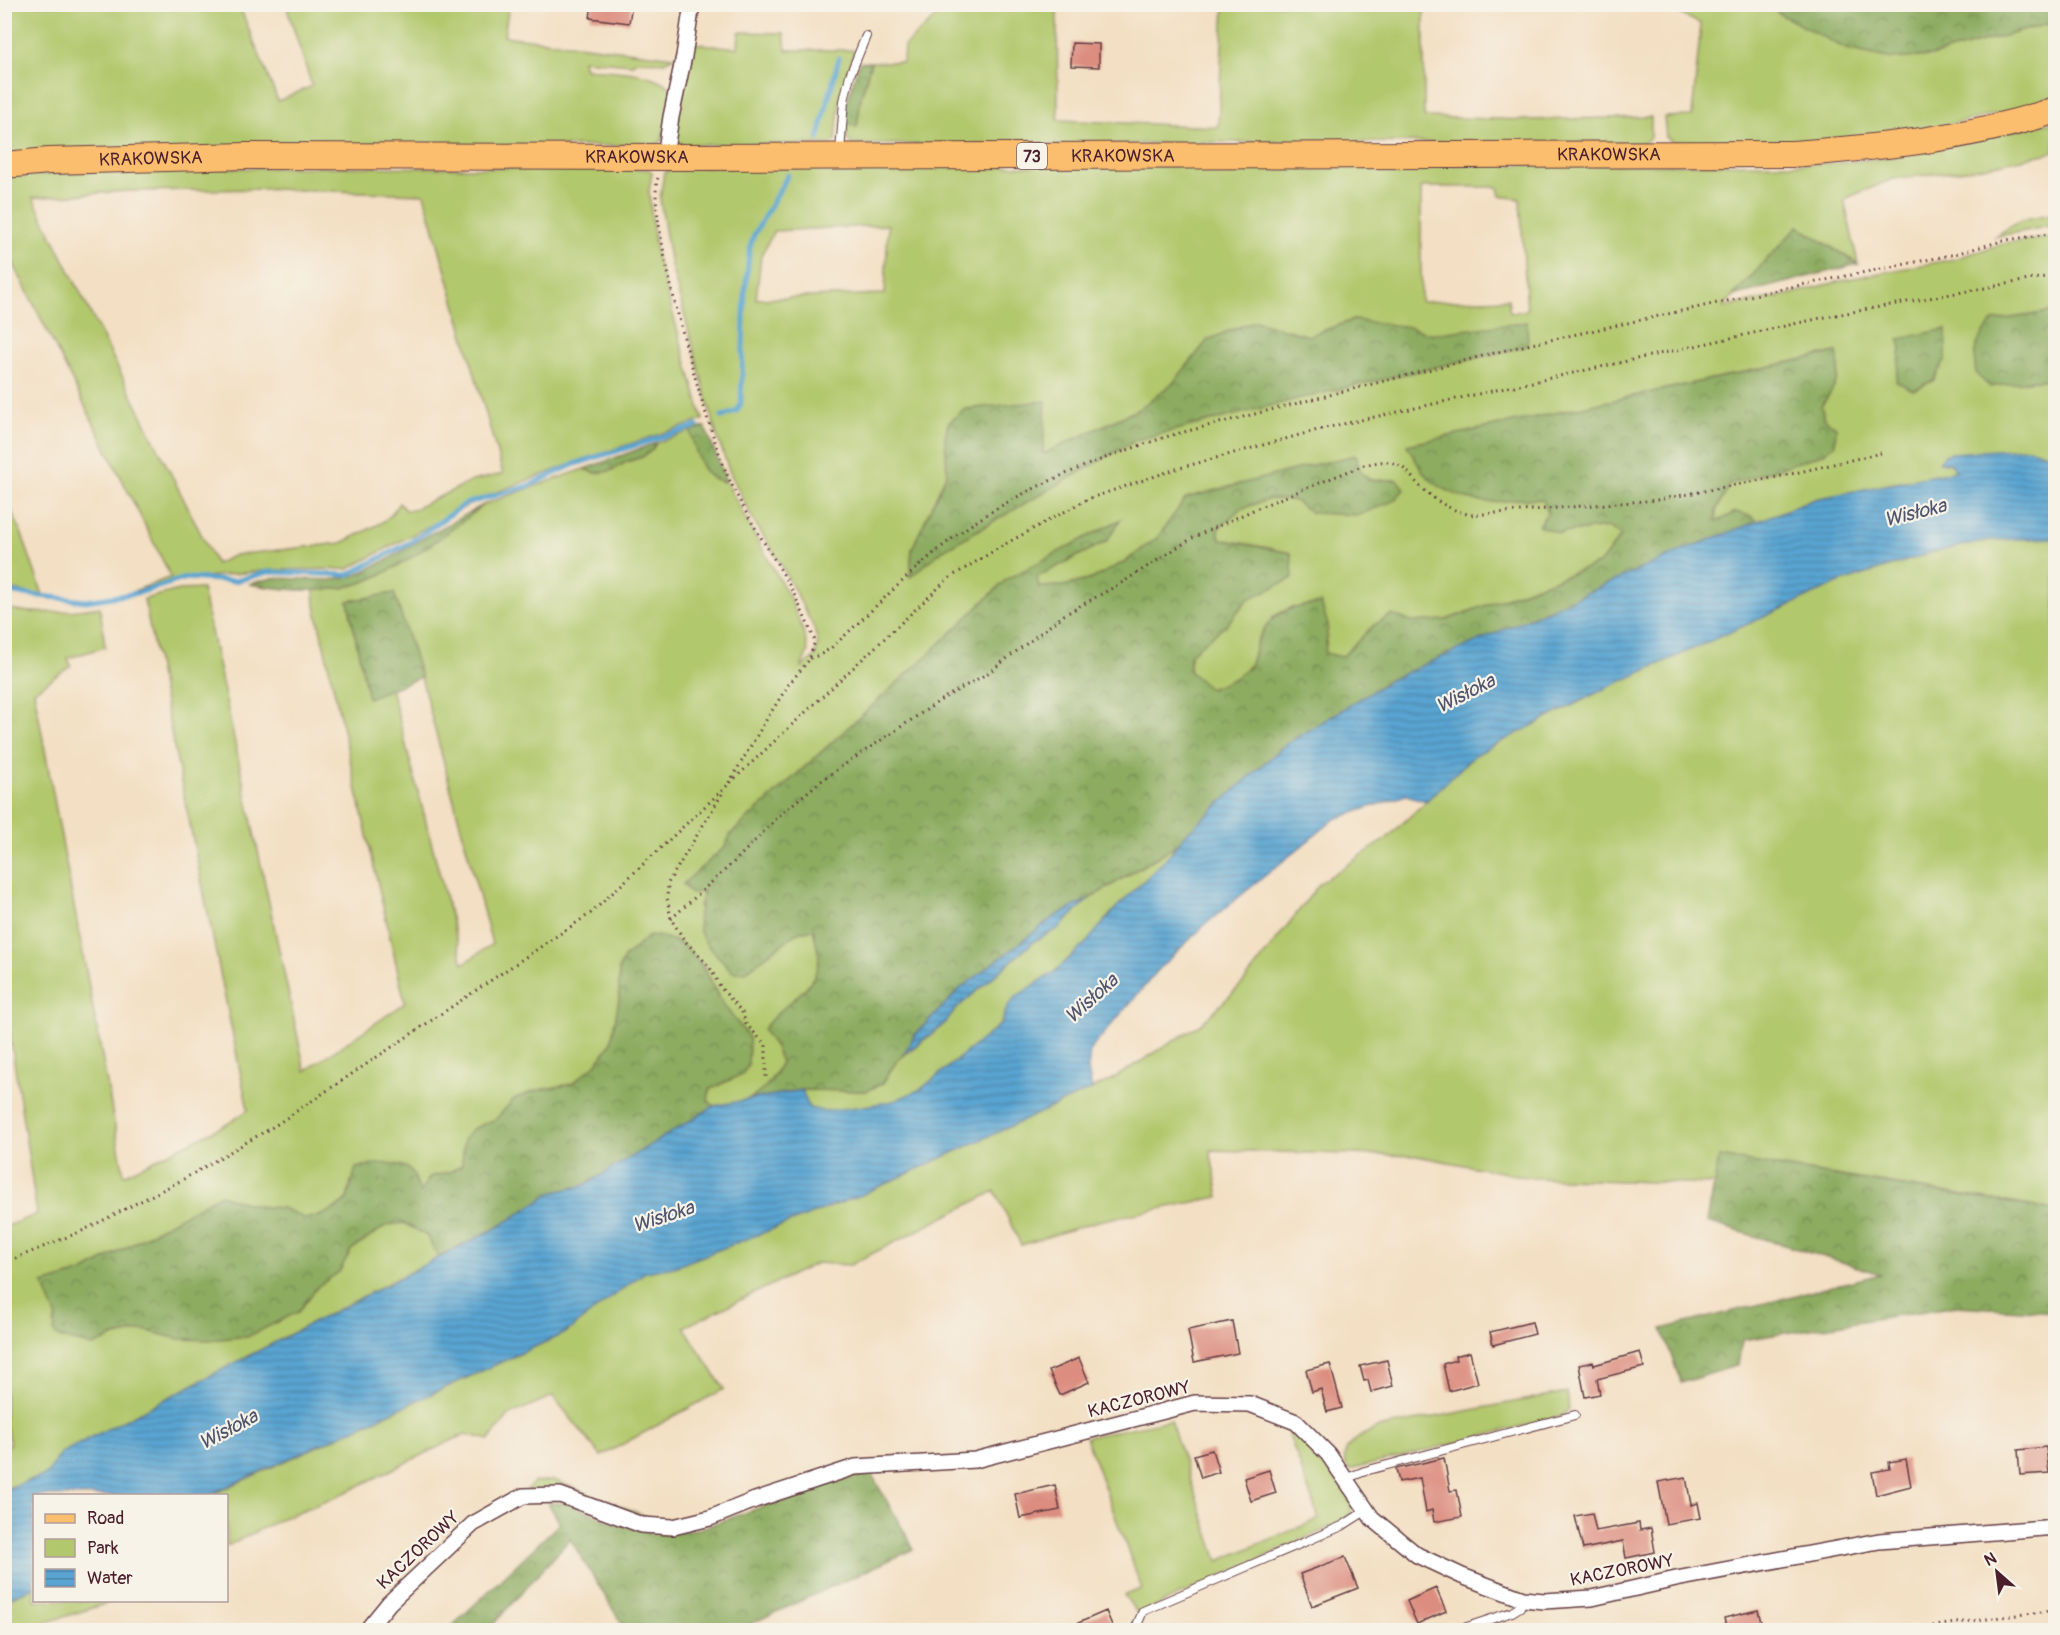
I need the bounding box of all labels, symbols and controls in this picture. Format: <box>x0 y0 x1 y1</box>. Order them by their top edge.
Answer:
road number: 73 <box>1017 143 1047 169</box>
street label: KRAKOWSKA <box>1557 143 1661 167</box>
street label: KRAKOWSKA <box>1071 145 1175 168</box>
street label: KRAKOWSKA <box>99 146 203 172</box>
street label: KRAKOWSKA <box>585 146 689 169</box>
water label: Wisłoka <box>1882 492 1950 532</box>
water label: Wisłoka <box>1432 667 1500 719</box>
water label: Wisłoka <box>1060 967 1124 1029</box>
water label: Wisłoka <box>629 1194 699 1238</box>
street label: KACZOROWY <box>1085 1375 1193 1423</box>
water label: Wisłoka <box>195 1403 263 1455</box>
legend <box>33 1494 228 1602</box>
street label: KACZOROWY <box>372 1506 465 1595</box>
text: Road <box>87 1507 124 1530</box>
text: Park <box>87 1537 119 1560</box>
north arrow <box>1967 1542 2027 1602</box>
text: N <box>1981 1548 2000 1571</box>
street label: KACZOROWY <box>1568 1549 1676 1592</box>
text: Water <box>87 1567 133 1590</box>

